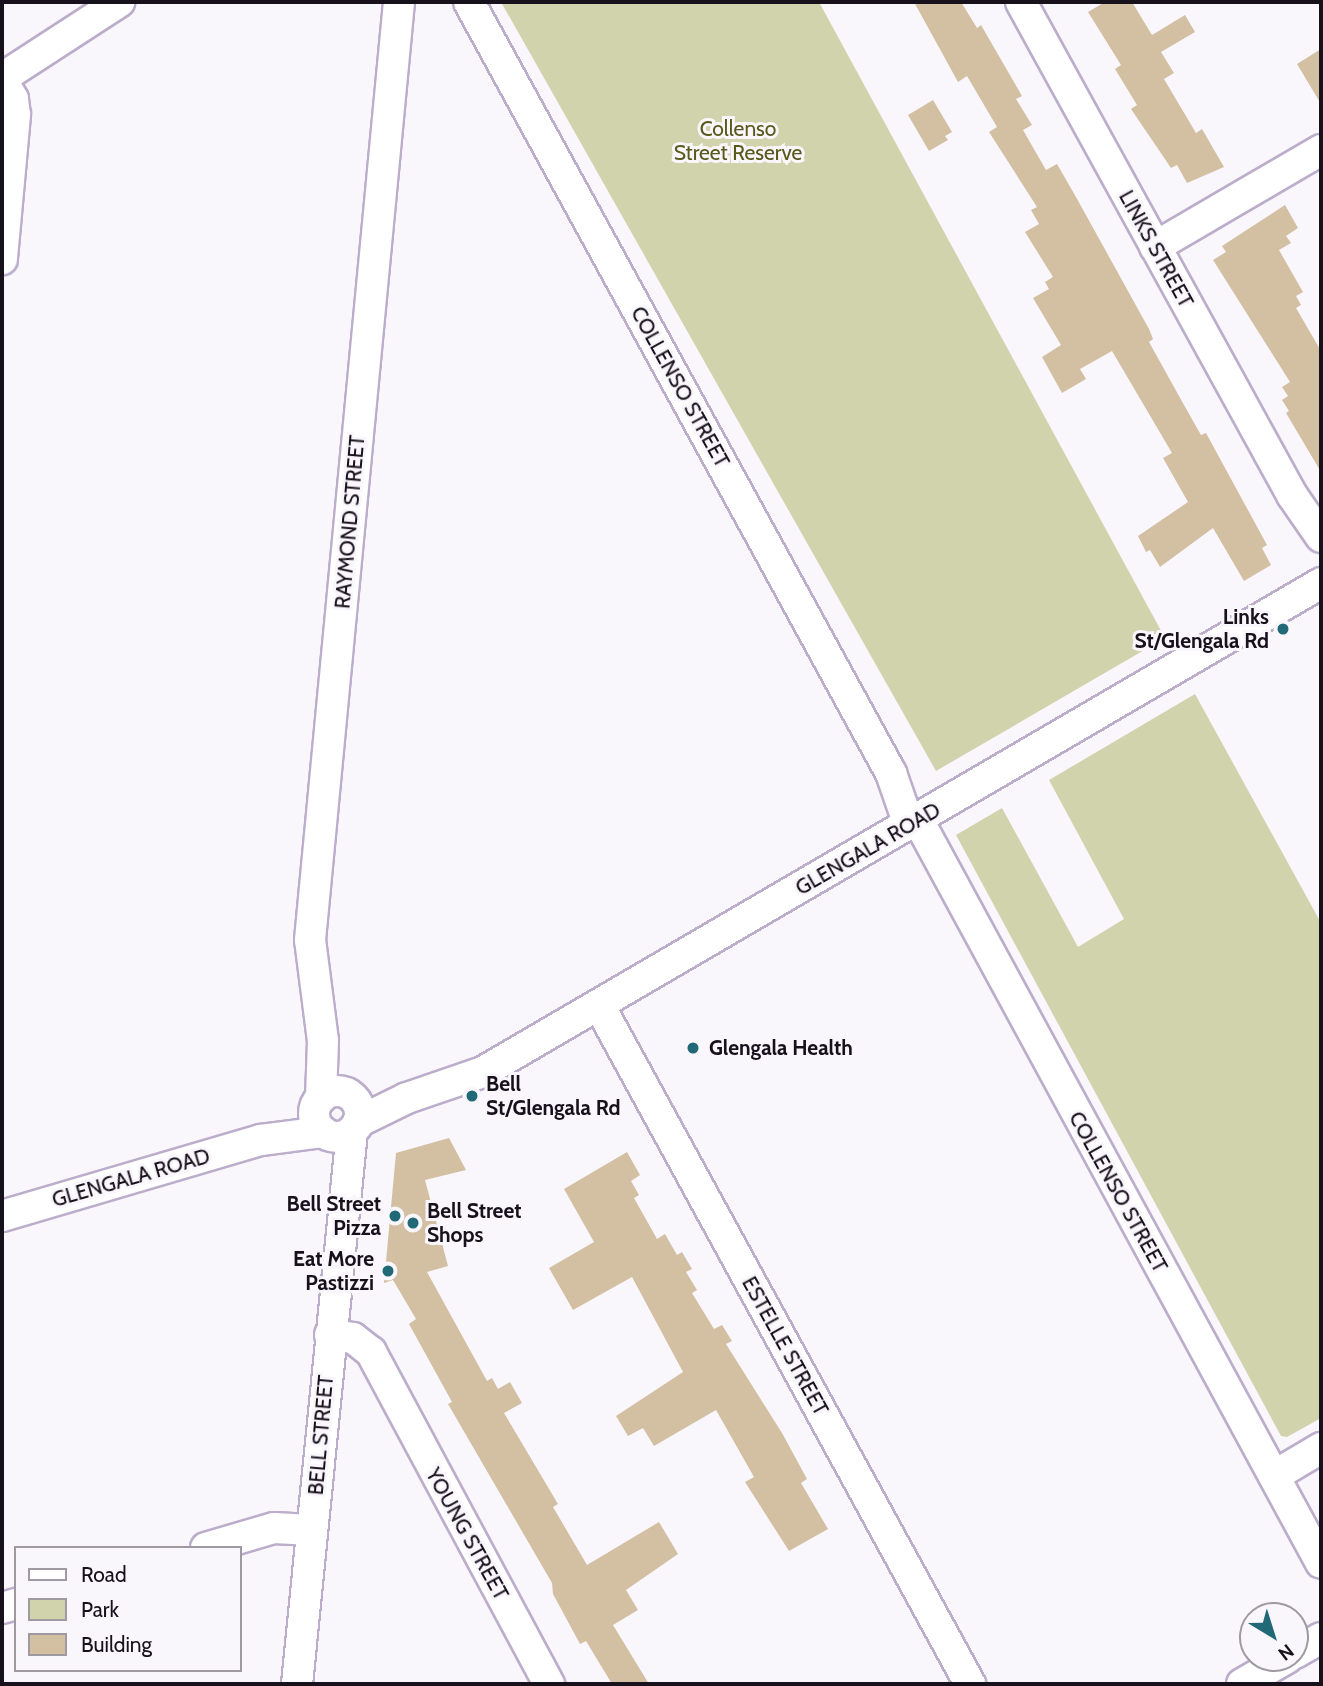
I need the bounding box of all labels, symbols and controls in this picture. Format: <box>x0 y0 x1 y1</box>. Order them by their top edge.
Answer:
park label: Collenso Street Reserve <box>674 116 802 166</box>
street label: LINKS STREET <box>1113 186 1199 312</box>
street label: COLLENSO STREET <box>625 302 735 472</box>
street label: RAYMOND STREET <box>330 434 370 610</box>
place label: Links St/Glengala Rd <box>1135 604 1269 654</box>
marker: Links St/Glengala Rd <box>1275 621 1291 637</box>
street label: GLENGALA ROAD <box>791 797 945 901</box>
place label: Glengala Health <box>709 1035 853 1061</box>
marker: Glengala Health <box>683 1038 703 1058</box>
place label: Bell St/Glengala Rd <box>486 1071 620 1121</box>
marker: Bell St/Glengala Rd <box>464 1088 480 1104</box>
street label: COLLENSO STREET <box>1063 1107 1173 1277</box>
street label: GLENGALA ROAD <box>49 1143 213 1213</box>
place label: Bell Street Pizza <box>287 1191 381 1241</box>
place label: Bell Street Shops <box>427 1198 521 1248</box>
marker: Bell Street Pizza <box>387 1208 403 1224</box>
marker: Bell Street Shops <box>405 1215 421 1231</box>
place label: Eat More Pastizzi <box>293 1246 374 1296</box>
marker: Eat More Pastizzi <box>380 1263 396 1279</box>
street label: ESTELLE STREET <box>736 1272 834 1420</box>
street label: BELL STREET <box>303 1374 339 1496</box>
street label: YOUNG STREET <box>420 1464 514 1604</box>
legend <box>14 1546 242 1672</box>
text: Road <box>81 1562 127 1587</box>
text: Park <box>81 1597 119 1622</box>
north arrow <box>1239 1602 1309 1672</box>
text: Building <box>81 1632 152 1657</box>
text: N <box>1274 1639 1298 1666</box>

